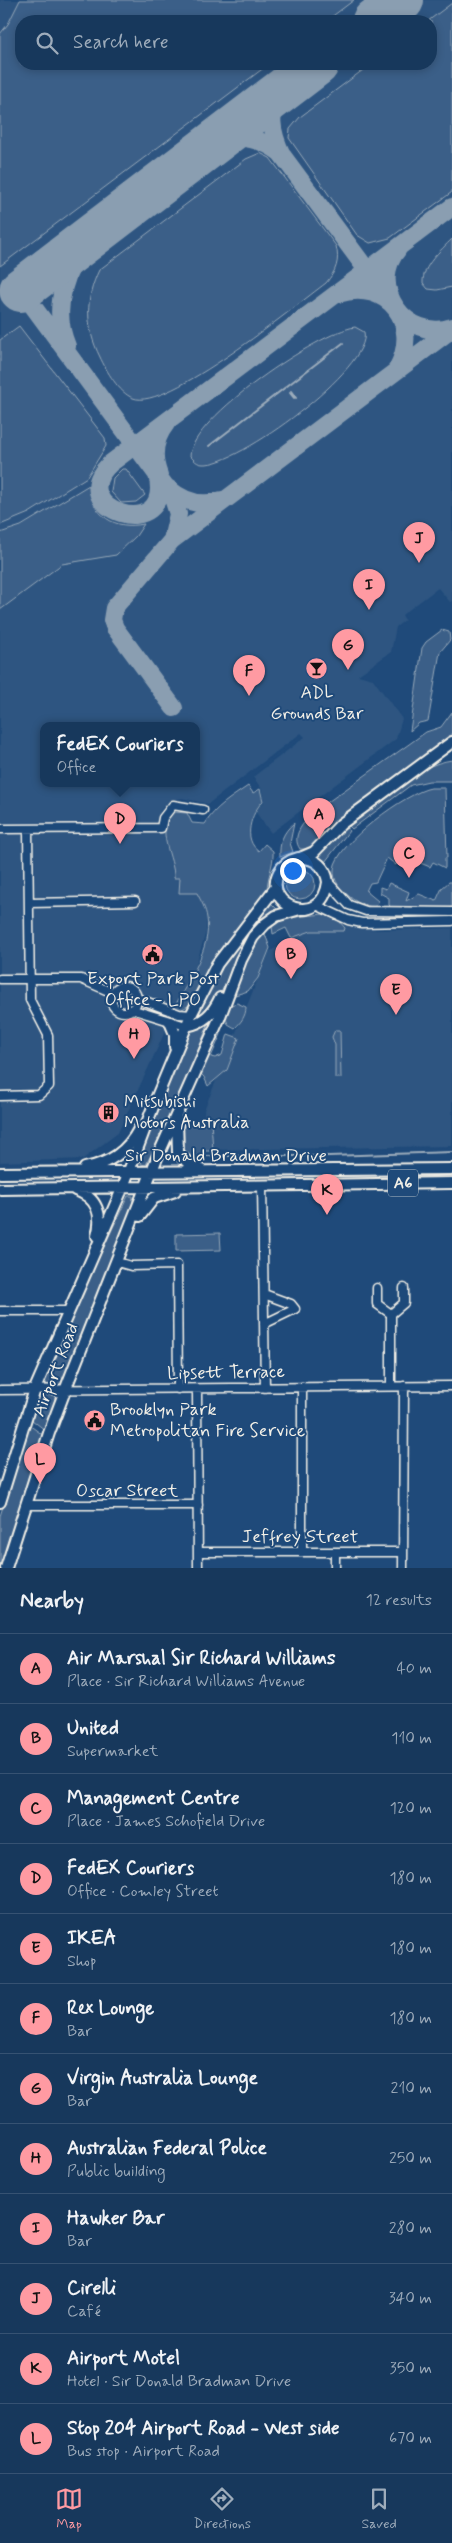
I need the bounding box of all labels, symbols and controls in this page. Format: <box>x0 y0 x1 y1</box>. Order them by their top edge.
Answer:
search box <box>15 15 437 70</box>
icon: search <box>33 29 61 57</box>
text: Search here <box>73 30 169 55</box>
pin: J <box>403 522 435 563</box>
pin: I <box>353 569 385 610</box>
pin: G <box>332 629 364 670</box>
pin: F <box>233 655 265 696</box>
bar icon: ADL Grounds Bar <box>305 656 329 680</box>
place label: ADL Grounds Bar <box>271 681 364 726</box>
popup <box>40 722 200 787</box>
text: FedEX Couriers <box>56 732 184 757</box>
text: Office <box>56 757 96 778</box>
pin: A <box>303 798 335 839</box>
pin: D <box>104 803 136 844</box>
pin: C <box>393 837 425 878</box>
your location <box>280 858 306 884</box>
pin: B <box>275 938 307 979</box>
public building icon: Export Park Post Office - LPO <box>141 942 165 966</box>
place label: Export Park Post Office - LPO <box>87 967 220 1012</box>
pin: E <box>380 974 412 1015</box>
pin: H <box>118 1018 150 1059</box>
place label: Mitsubishi Motors Australia <box>124 1090 249 1135</box>
building icon: Mitsubishi Motors Australia <box>96 1100 120 1124</box>
street label: Sir Donald Bradman Drive <box>125 1144 327 1168</box>
road number: A6 <box>388 1170 418 1196</box>
pin: K <box>311 1174 343 1215</box>
street label: Airport Road <box>27 1320 85 1420</box>
street label: Lipsett Terrace <box>167 1360 285 1386</box>
place label: Brooklyn Park Metropolitan Fire Service <box>110 1398 305 1443</box>
public building icon: Brooklyn Park Metropolitan Fire Service <box>82 1408 106 1432</box>
pin: L <box>24 1443 56 1484</box>
street label: Oscar Street <box>76 1479 178 1503</box>
street label: Jeffrey Street <box>242 1525 358 1549</box>
text: Nearby <box>20 1587 84 1615</box>
text: 12 results <box>366 1590 432 1611</box>
text: Air Marshal Sir Richard Williams <box>67 1646 335 1671</box>
text: A <box>31 1658 41 1679</box>
text: 40 m <box>396 1658 432 1679</box>
text: Place · Sir Richard Williams Avenue <box>67 1671 305 1692</box>
text: United <box>67 1716 119 1741</box>
text: B <box>31 1728 41 1749</box>
text: 110 m <box>391 1728 432 1749</box>
text: Supermarket <box>67 1741 158 1762</box>
text: Management Centre <box>67 1786 240 1811</box>
text: C <box>30 1798 42 1819</box>
text: 120 m <box>390 1798 432 1819</box>
text: Place · James Schofield Drive <box>67 1811 265 1832</box>
text: FedEX Couriers <box>67 1856 194 1881</box>
text: D <box>30 1868 42 1889</box>
text: 180 m <box>389 1868 432 1889</box>
text: Office · Comley Street <box>67 1881 219 1902</box>
text: IKEA <box>67 1926 116 1951</box>
text: E <box>31 1938 41 1959</box>
text: 180 m <box>389 1938 432 1959</box>
text: Shop <box>67 1951 96 1972</box>
text: Rex Lounge <box>67 1996 154 2021</box>
text: F <box>32 2008 40 2029</box>
text: 180 m <box>389 2008 432 2029</box>
text: Bar <box>67 2021 92 2042</box>
text: Virgin Australia Lounge <box>67 2066 258 2091</box>
text: G <box>31 2078 41 2099</box>
text: 210 m <box>391 2078 432 2099</box>
text: Bar <box>67 2091 92 2112</box>
text: Australian Federal Police <box>67 2136 267 2161</box>
text: H <box>31 2148 41 2169</box>
text: 250 m <box>389 2148 432 2169</box>
text: Public building <box>67 2161 166 2182</box>
text: Hawker Bar <box>67 2206 165 2231</box>
text: I <box>32 2218 40 2239</box>
text: 280 m <box>389 2218 432 2239</box>
text: Bar <box>67 2231 92 2252</box>
text: Cirelli <box>67 2276 116 2301</box>
text: J <box>31 2288 41 2309</box>
text: 340 m <box>388 2288 432 2309</box>
text: Café <box>67 2301 101 2322</box>
text: Airport Motel <box>67 2346 180 2371</box>
text: K <box>30 2358 42 2379</box>
text: 350 m <box>390 2358 432 2379</box>
text: Hotel · Sir Donald Bradman Drive <box>67 2371 291 2392</box>
text: Stop 204 Airport Road - West side <box>67 2416 340 2441</box>
text: L <box>31 2428 41 2449</box>
text: 670 m <box>389 2428 432 2449</box>
text: Bus stop · Airport Road <box>67 2441 220 2462</box>
tab: Map <box>55 2485 83 2533</box>
tab: Directions <box>194 2485 251 2533</box>
tab: Saved <box>361 2485 397 2533</box>

